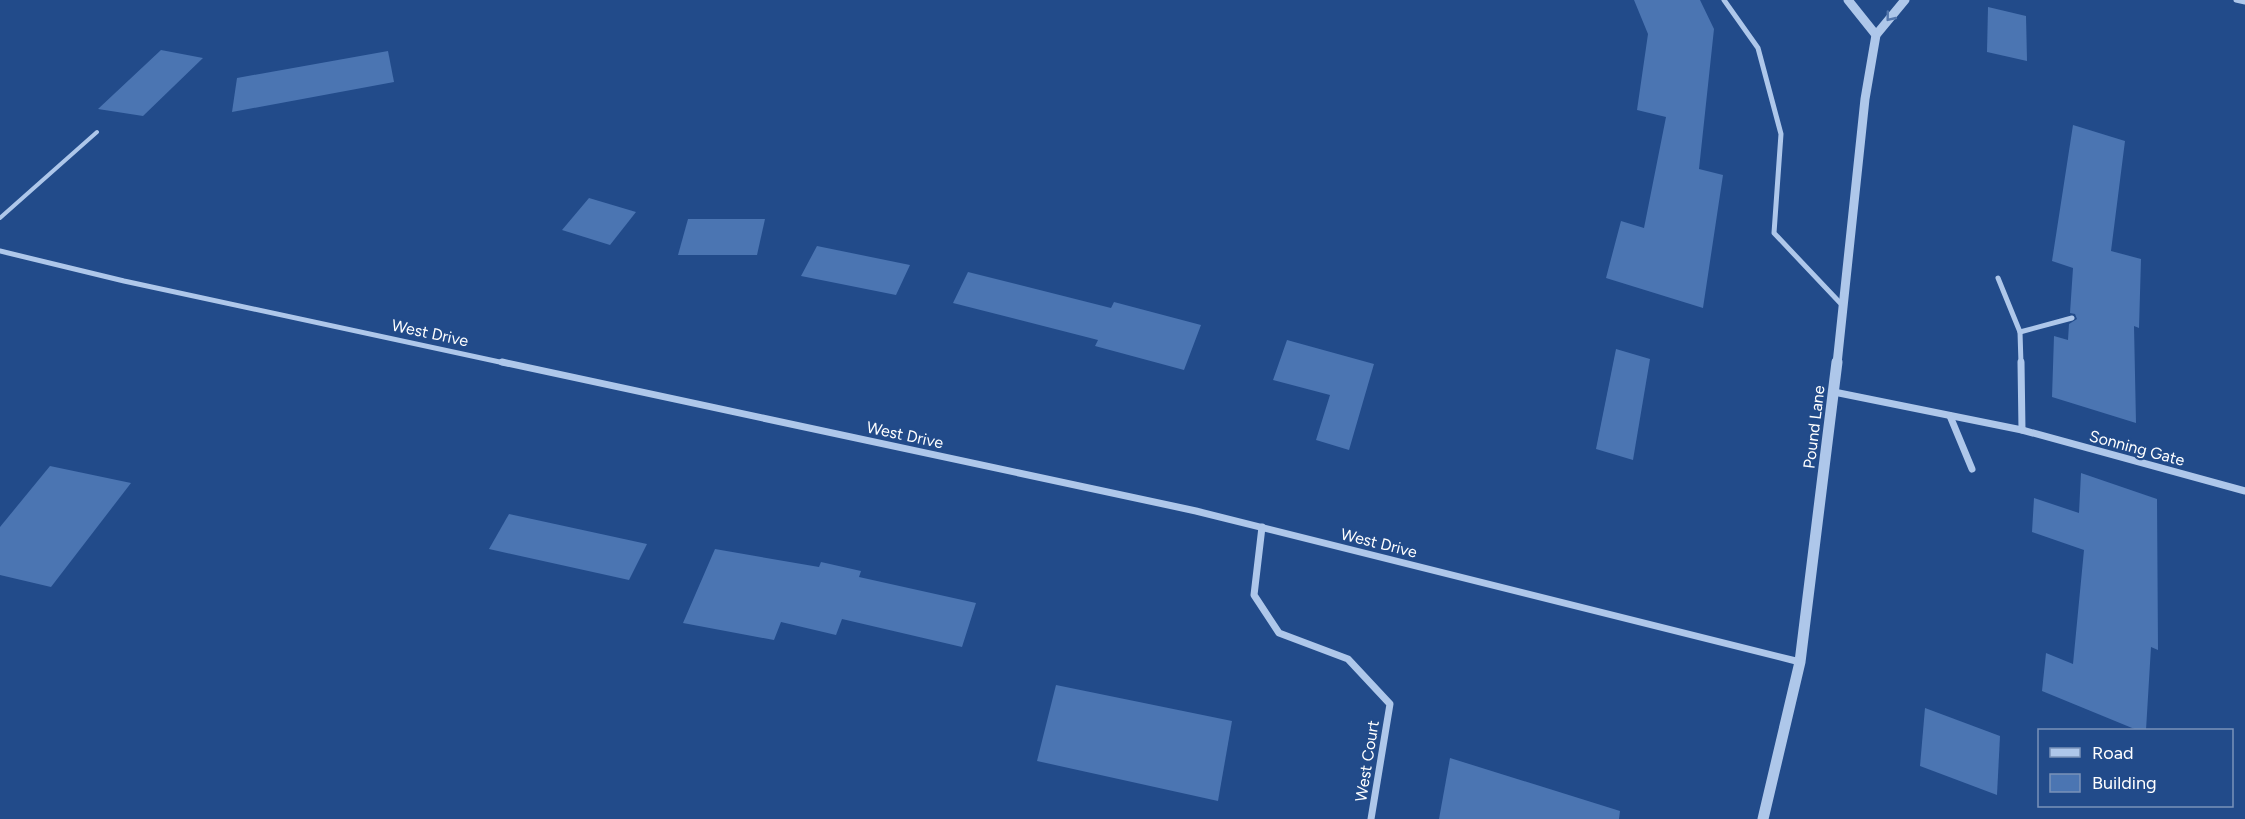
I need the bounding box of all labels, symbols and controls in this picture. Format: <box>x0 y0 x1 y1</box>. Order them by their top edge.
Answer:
one-way arrow <box>1886 10 1897 21</box>
street label: West Drive <box>390 316 470 350</box>
street label: Pound Lane <box>1799 384 1829 470</box>
street label: West Drive <box>865 418 945 452</box>
street label: Sonning Gate <box>2087 426 2187 470</box>
street label: West Drive <box>1339 524 1419 562</box>
street label: West Court <box>1351 719 1383 803</box>
legend <box>2038 729 2233 807</box>
text: Road <box>2092 742 2133 764</box>
text: Building <box>2092 772 2157 794</box>

